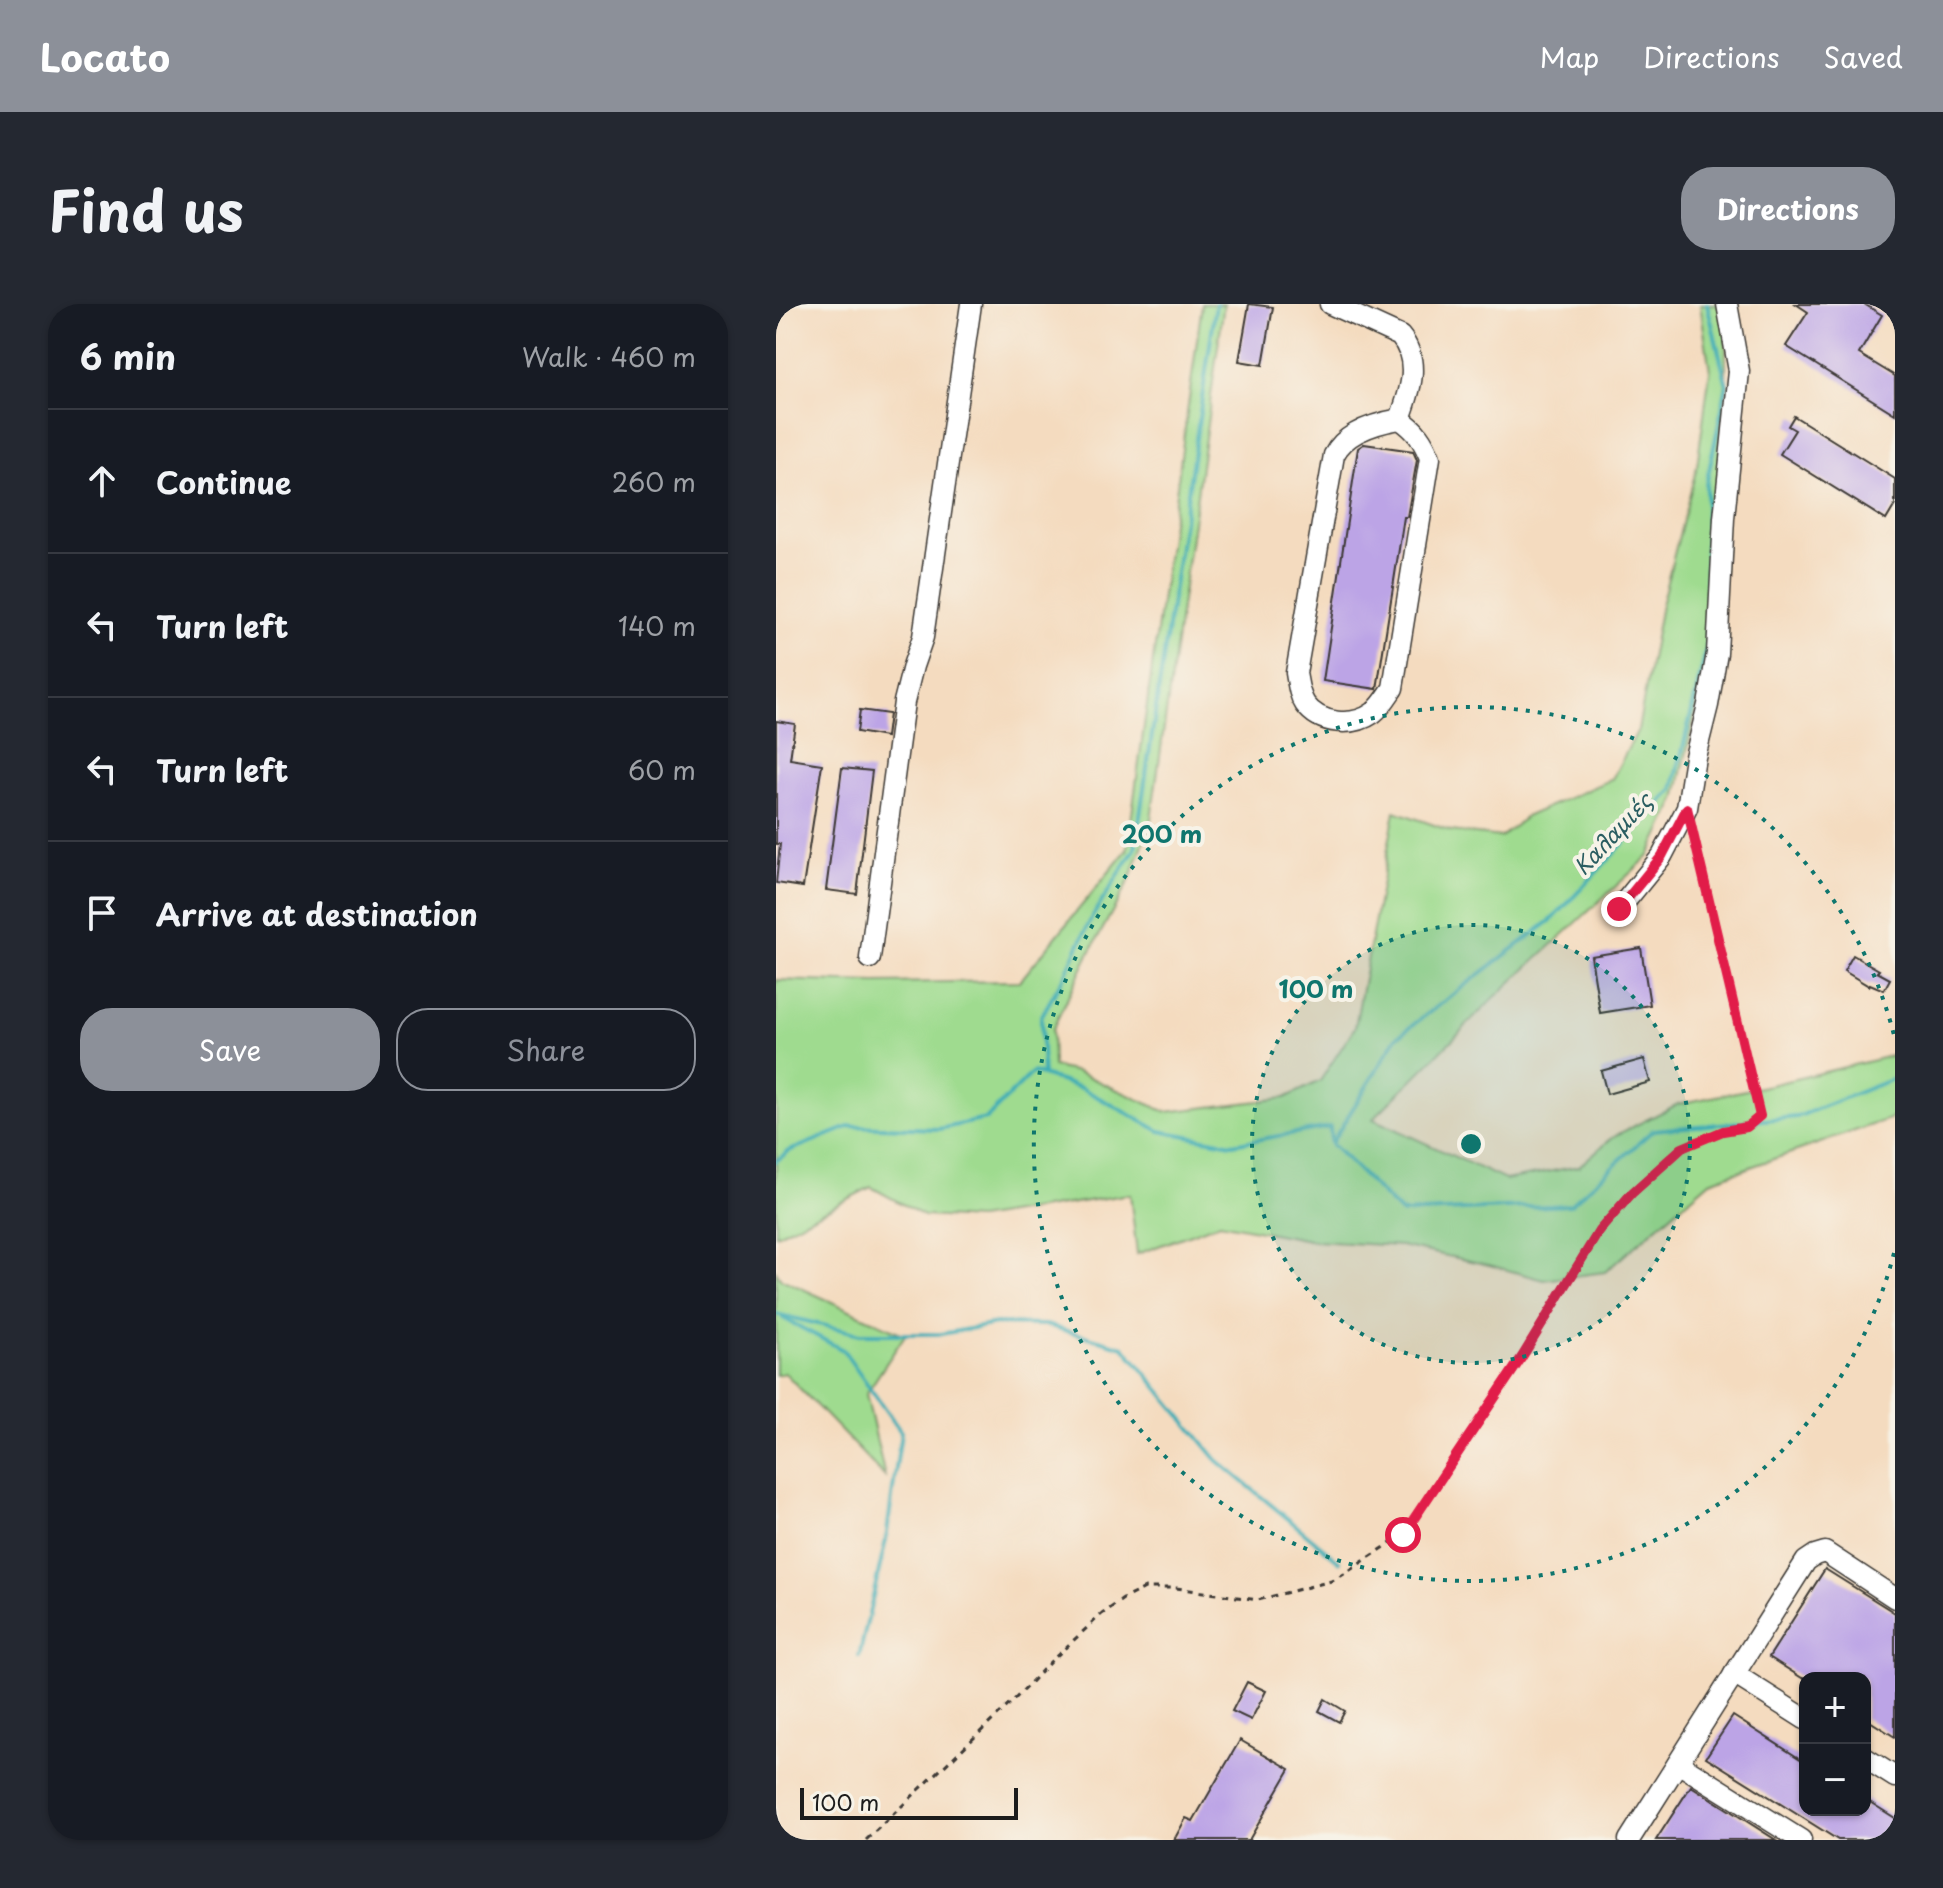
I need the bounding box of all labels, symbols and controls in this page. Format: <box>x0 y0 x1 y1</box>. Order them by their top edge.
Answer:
text: Locato <box>40 28 170 85</box>
text: Map <box>1540 35 1599 78</box>
text: Directions <box>1643 35 1780 78</box>
text: Saved <box>1824 35 1903 78</box>
text: Find us <box>48 166 244 251</box>
button: Directions <box>1681 167 1895 250</box>
text: 6 min <box>80 330 176 382</box>
text: Walk · 460 m <box>522 337 696 376</box>
icon: ahead <box>80 459 124 503</box>
text: Continue <box>156 459 291 504</box>
text: 260 m <box>612 462 696 501</box>
icon: left <box>80 603 124 647</box>
text: Turn left <box>156 603 288 648</box>
text: 140 m <box>618 606 696 645</box>
icon: left <box>80 747 124 791</box>
text: Turn left <box>156 747 288 792</box>
text: 60 m <box>628 750 696 789</box>
water label: Καλαμιές <box>1565 783 1660 882</box>
text: 200 m <box>1122 815 1202 851</box>
icon: arrive <box>80 891 124 935</box>
text: Arrive at destination <box>156 891 478 936</box>
route end <box>1601 891 1637 927</box>
text: 100 m <box>1279 970 1353 1006</box>
button: Save <box>80 1008 380 1091</box>
button: Share <box>396 1008 696 1091</box>
centre of rings <box>1457 1130 1485 1158</box>
route start <box>1385 1517 1421 1553</box>
map controls <box>1799 1672 1871 1816</box>
button: + <box>1799 1672 1871 1744</box>
button: − <box>1799 1744 1871 1816</box>
scale bar <box>800 1784 1018 1820</box>
text: 100 m <box>812 1785 879 1818</box>

